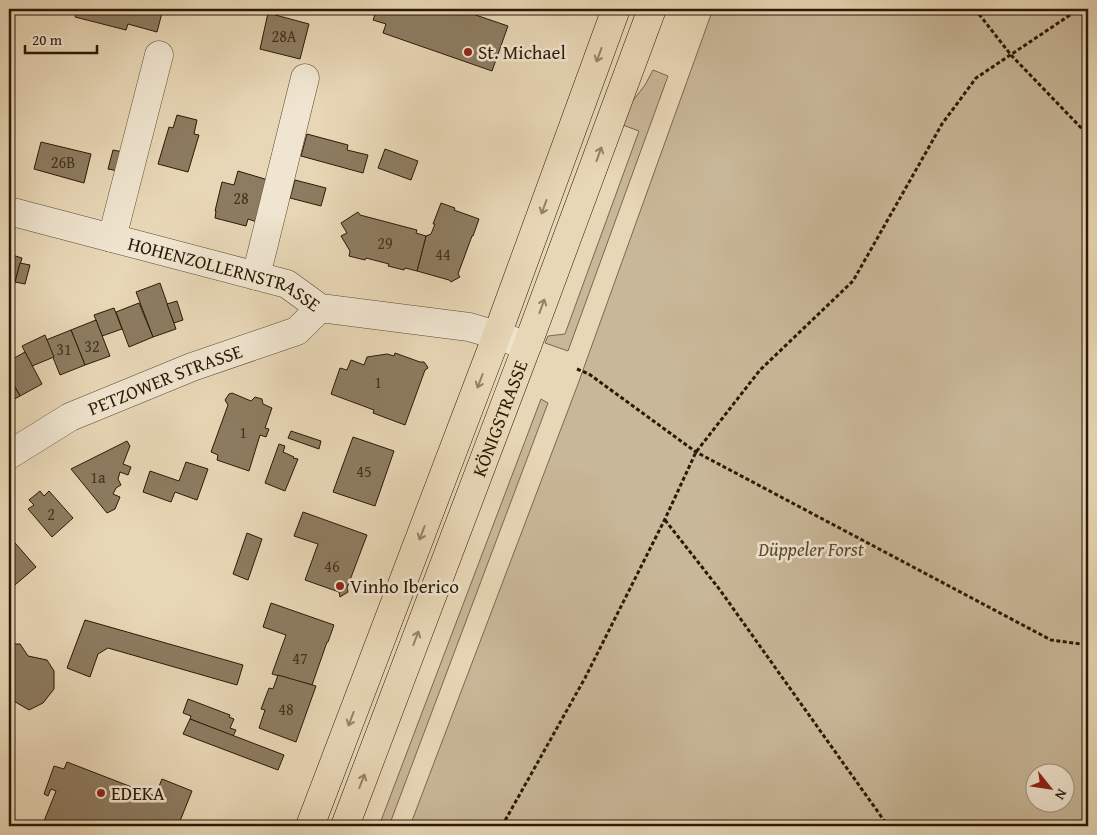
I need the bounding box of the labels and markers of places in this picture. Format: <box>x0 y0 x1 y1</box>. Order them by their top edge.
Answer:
place label: St. Michael <box>478 38 566 66</box>
marker: St. Michael <box>462 46 474 58</box>
place label: Vinho Iberico <box>350 572 459 600</box>
marker: Vinho Iberico <box>334 580 346 592</box>
place label: EDEKA <box>111 779 165 807</box>
marker: EDEKA <box>95 787 107 799</box>

